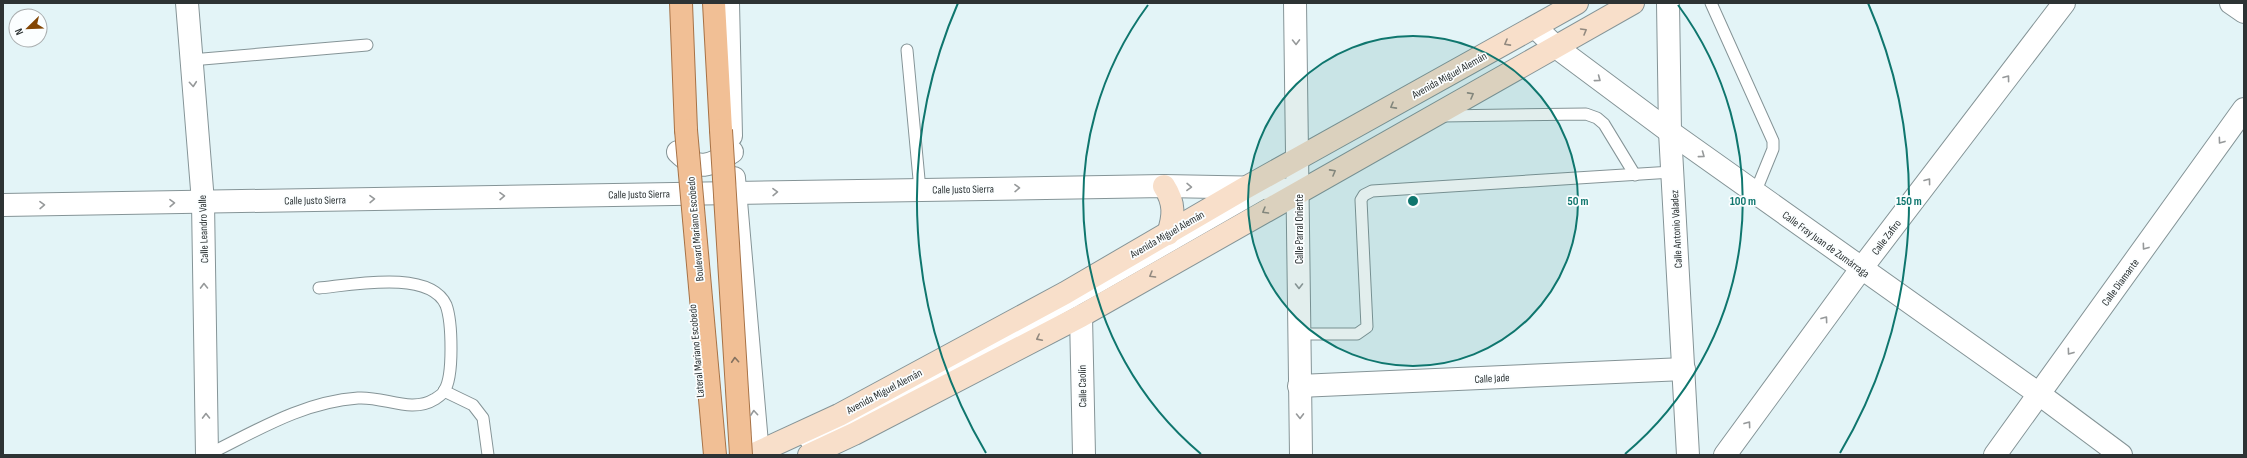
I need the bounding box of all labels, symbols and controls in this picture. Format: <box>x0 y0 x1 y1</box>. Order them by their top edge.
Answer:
north arrow <box>8 8 48 48</box>
text: N <box>12 26 26 37</box>
one-way arrow <box>1580 28 1587 35</box>
one-way arrow <box>1504 38 1511 46</box>
one-way arrow <box>1292 39 1300 45</box>
street label: Avenida Miguel Alemán <box>1409 49 1489 102</box>
one-way arrow <box>1594 74 1601 81</box>
one-way arrow <box>2002 75 2009 82</box>
one-way arrow <box>189 81 198 87</box>
one-way arrow <box>1467 92 1474 99</box>
one-way arrow <box>1390 101 1398 109</box>
one-way arrow <box>2218 137 2226 144</box>
one-way arrow <box>1697 150 1704 157</box>
one-way arrow <box>1329 170 1336 177</box>
street label: Boulevard Mariano Escobedo <box>684 176 707 282</box>
one-way arrow <box>1924 179 1931 186</box>
street label: Calle Justo Sierra <box>932 182 994 197</box>
one-way arrow <box>1186 183 1192 191</box>
one-way arrow <box>1014 184 1020 193</box>
street label: Calle Justo Sierra <box>608 187 670 202</box>
one-way arrow <box>772 188 778 196</box>
street label: Calle Antonio Valadez <box>1668 189 1685 268</box>
one-way arrow <box>499 192 505 201</box>
street label: Calle Justo Sierra <box>284 193 346 208</box>
street label: Calle Parral Oriente <box>1293 194 1306 264</box>
centre of rings <box>1406 194 1420 208</box>
text: 50 m <box>1568 194 1588 209</box>
text: 100 m <box>1730 194 1756 209</box>
text: 150 m <box>1896 194 1922 209</box>
street label: Calle Leandro Valle <box>196 195 211 263</box>
one-way arrow <box>369 195 375 203</box>
one-way arrow <box>169 199 175 207</box>
one-way arrow <box>39 200 45 209</box>
one-way arrow <box>1262 206 1269 213</box>
street label: Avenida Miguel Alemán <box>1127 208 1207 261</box>
street label: Calle Fray Juan de Zumárraga <box>1780 208 1872 280</box>
street label: Calle Zafiro <box>1869 217 1904 257</box>
one-way arrow <box>2143 242 2150 249</box>
street label: Calle Diamante <box>2099 256 2142 308</box>
one-way arrow <box>1149 271 1156 278</box>
one-way arrow <box>200 283 208 289</box>
one-way arrow <box>1295 283 1303 289</box>
street label: Lateral Mariano Escobedo <box>686 303 707 398</box>
one-way arrow <box>1820 316 1827 323</box>
one-way arrow <box>1035 334 1043 341</box>
one-way arrow <box>2068 348 2075 355</box>
one-way arrow <box>730 357 739 363</box>
street label: Calle Caolín <box>1076 364 1089 407</box>
street label: Avenida Miguel Alemán <box>843 366 924 417</box>
street label: Calle Jade <box>1474 371 1510 386</box>
one-way arrow <box>750 410 759 416</box>
one-way arrow <box>202 413 210 419</box>
one-way arrow <box>1296 413 1304 419</box>
one-way arrow <box>1743 421 1750 428</box>

